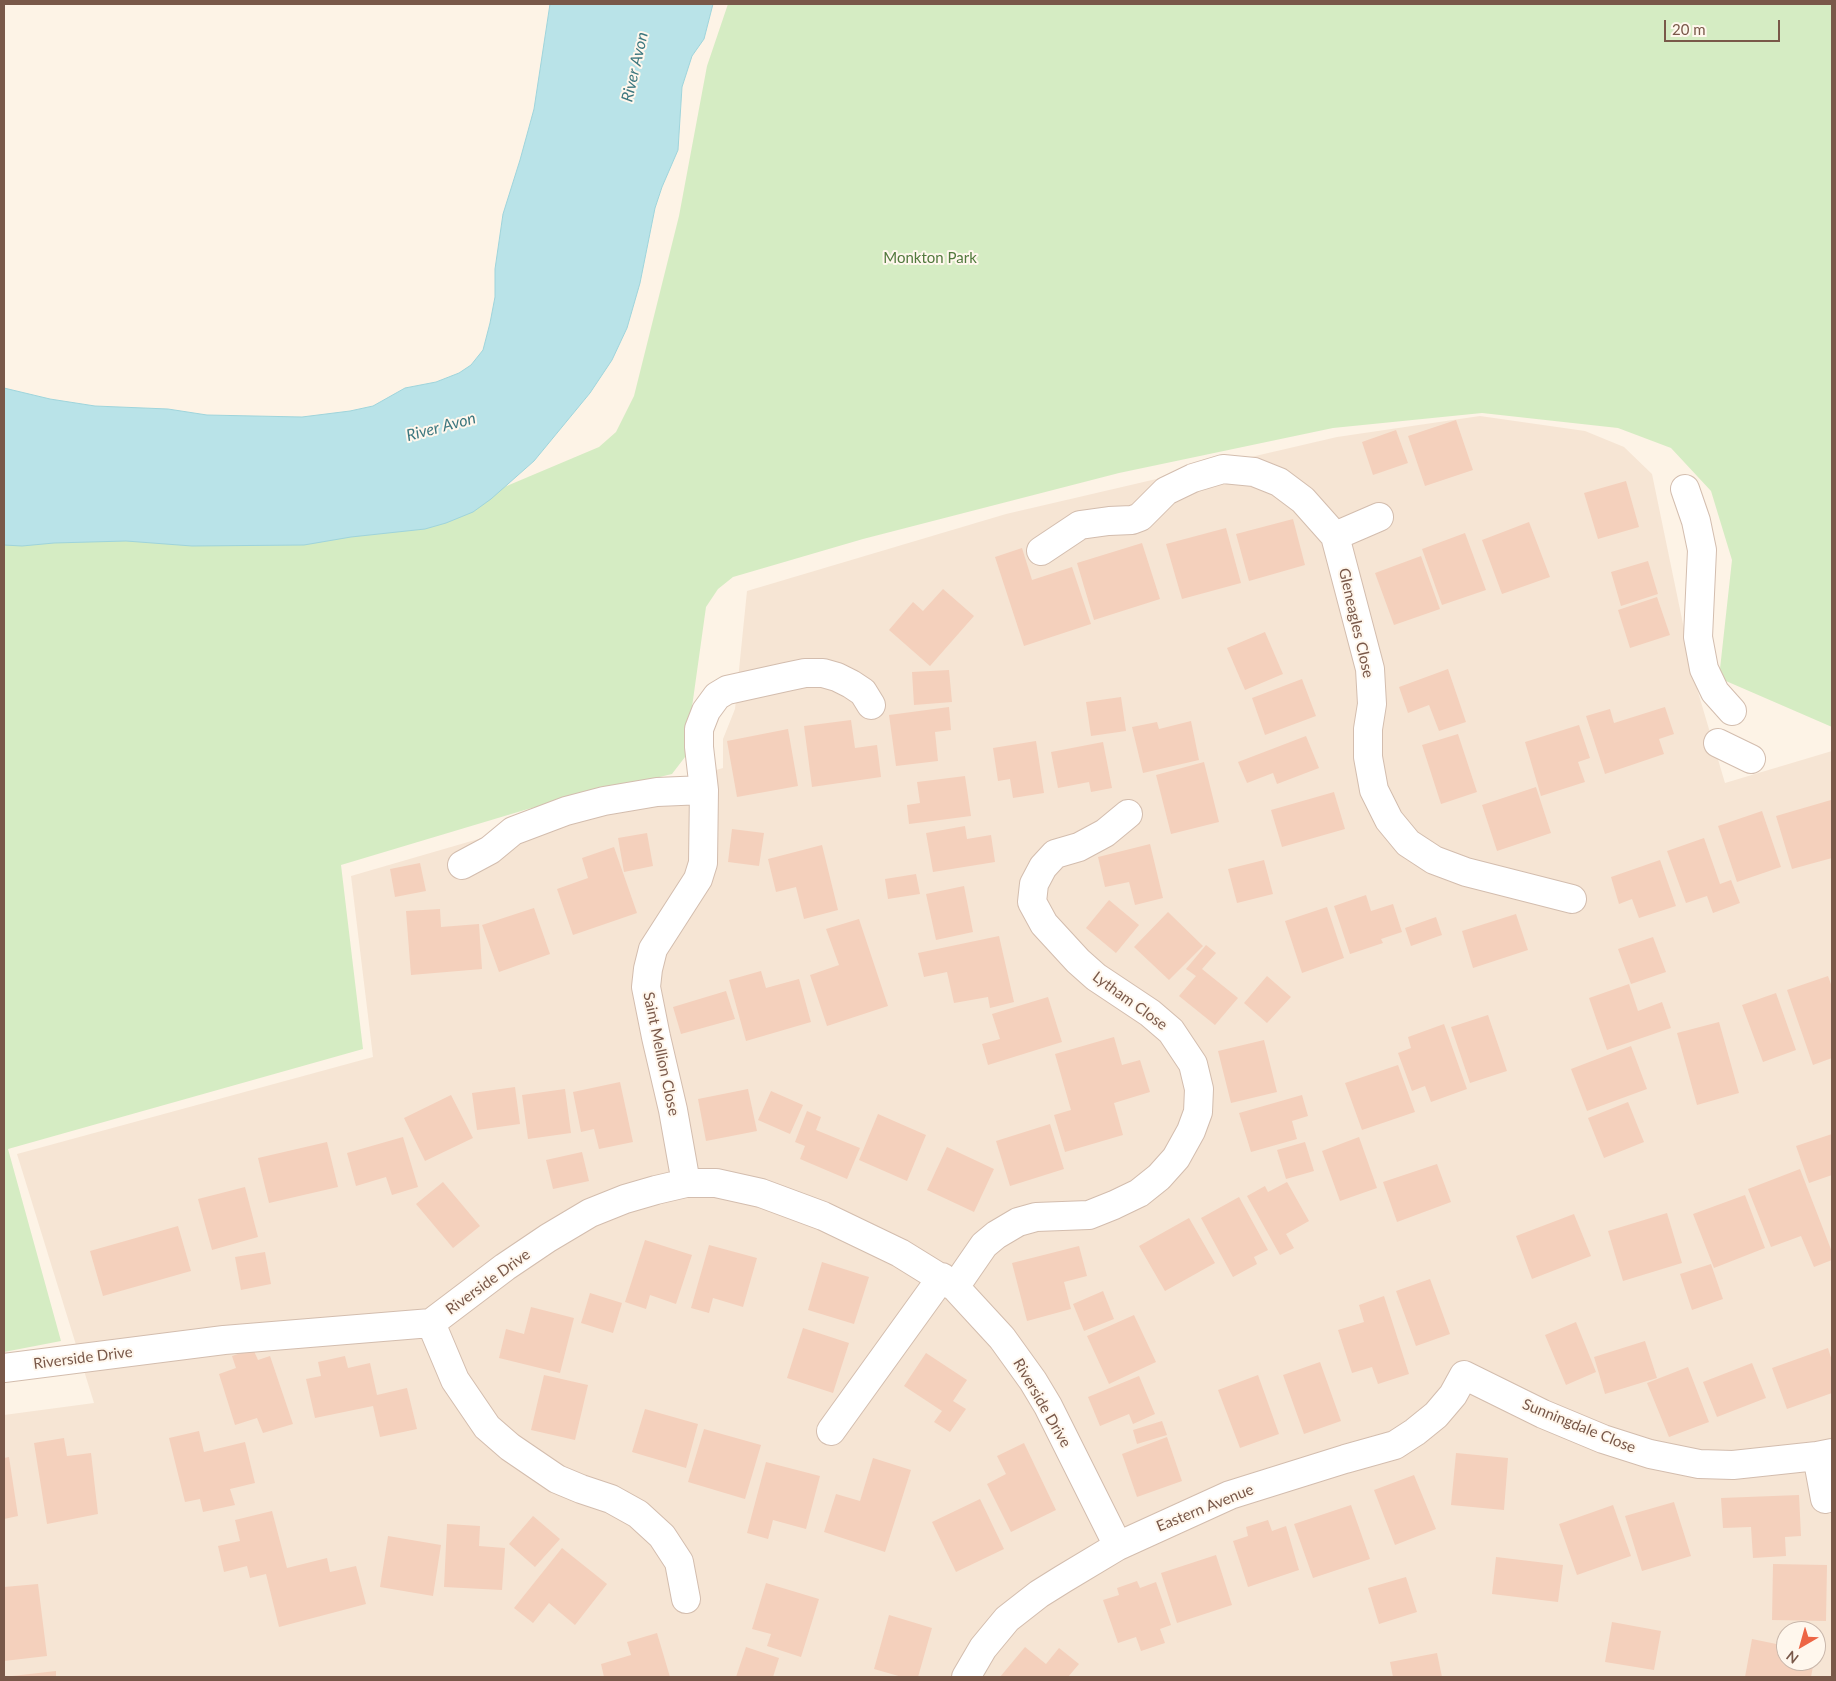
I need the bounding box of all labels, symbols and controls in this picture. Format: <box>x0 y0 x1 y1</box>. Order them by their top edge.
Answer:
scale bar <box>1666 10 1782 42</box>
text: 20 m <box>1672 20 1706 38</box>
water label: River Avon <box>618 30 652 104</box>
park label: Monkton Park <box>883 249 977 267</box>
water label: River Avon <box>404 409 478 445</box>
street label: Gleneagles Close <box>1335 566 1377 680</box>
street label: Lytham Close <box>1089 968 1171 1034</box>
street label: Saint Mellion Close <box>639 990 683 1118</box>
street label: Riverside Drive <box>442 1245 534 1319</box>
street label: Riverside Drive <box>32 1343 134 1373</box>
street label: Riverside Drive <box>1009 1355 1075 1451</box>
street label: Sunningdale Close <box>1520 1395 1638 1457</box>
street label: Eastern Avenue <box>1154 1480 1256 1536</box>
north arrow <box>1776 1621 1826 1671</box>
text: N <box>1783 1647 1802 1667</box>

